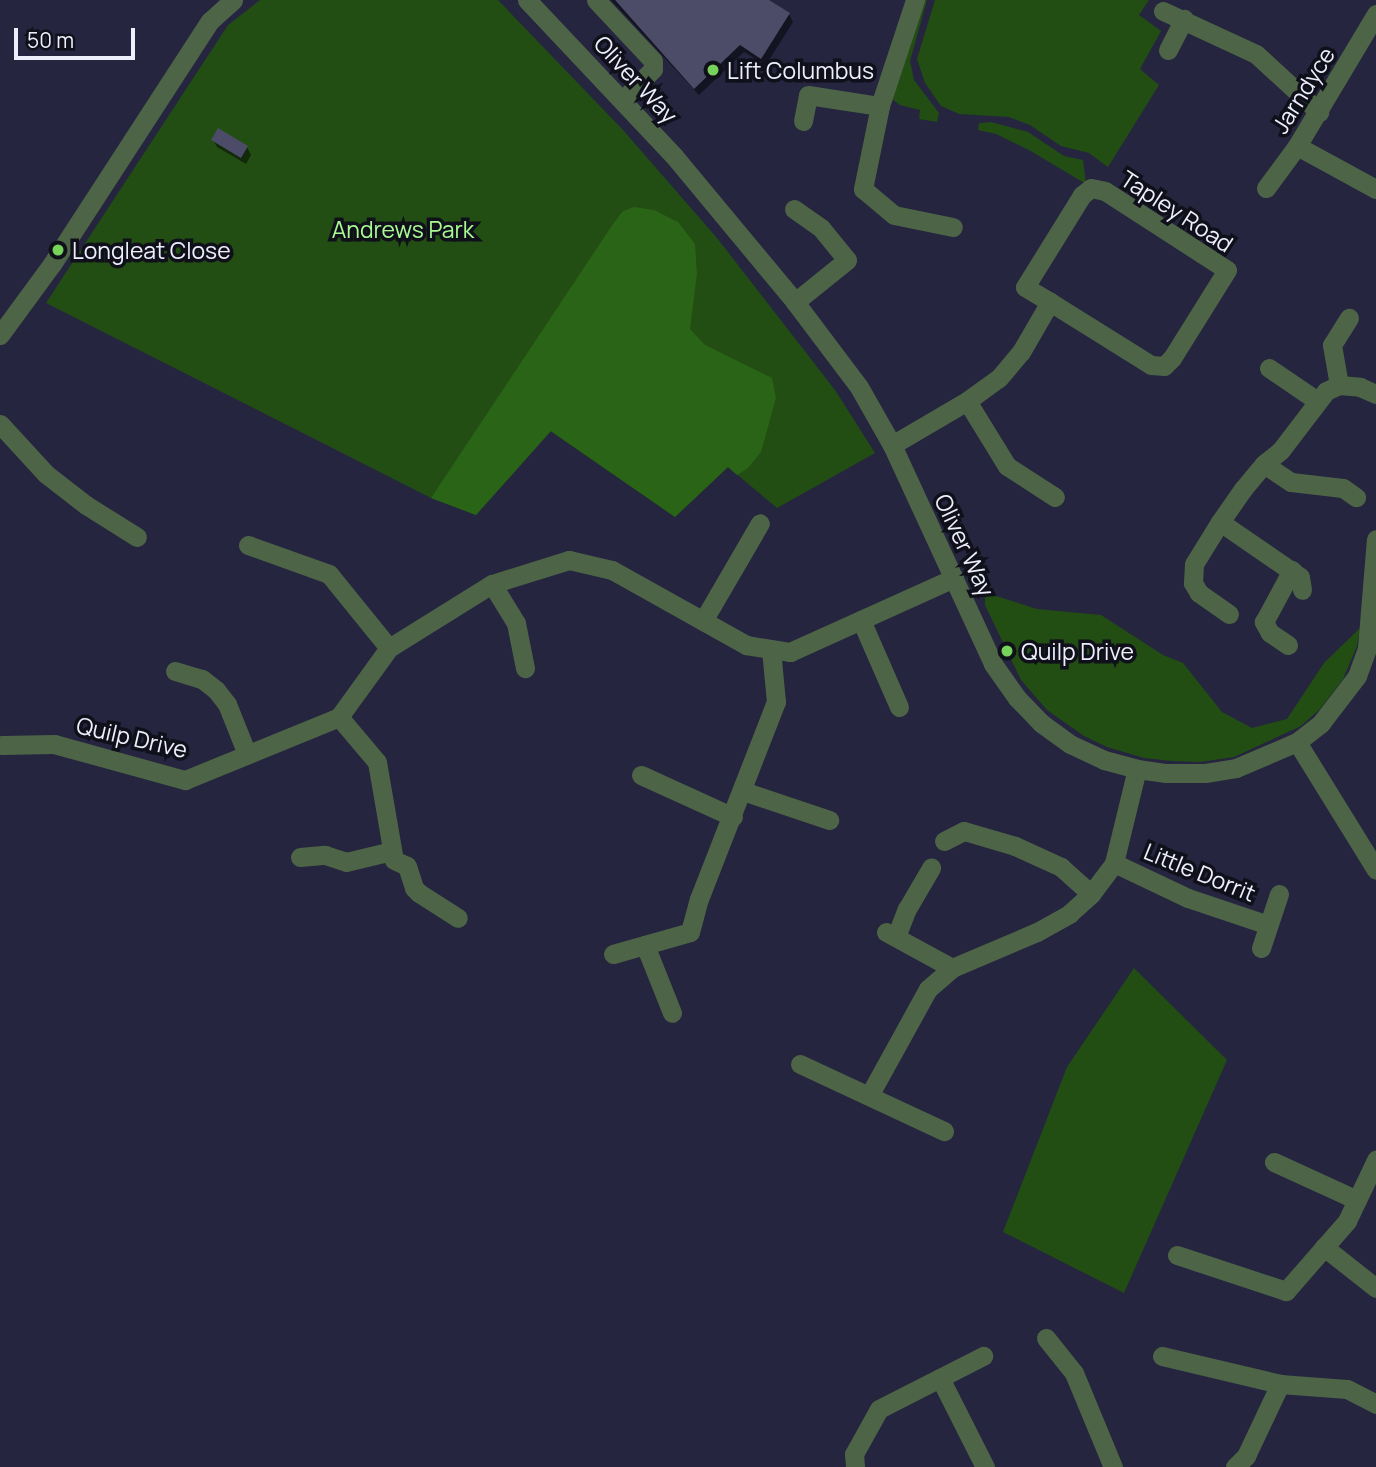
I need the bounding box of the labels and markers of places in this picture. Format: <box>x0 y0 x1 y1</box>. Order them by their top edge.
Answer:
place label: Lift Columbus <box>727 56 874 84</box>
marker: Lift Columbus <box>705 62 721 78</box>
place label: Longleat Close <box>72 236 231 264</box>
marker: Longleat Close <box>50 242 66 258</box>
place label: Quilp Drive <box>1021 637 1134 665</box>
marker: Quilp Drive <box>999 643 1015 659</box>

